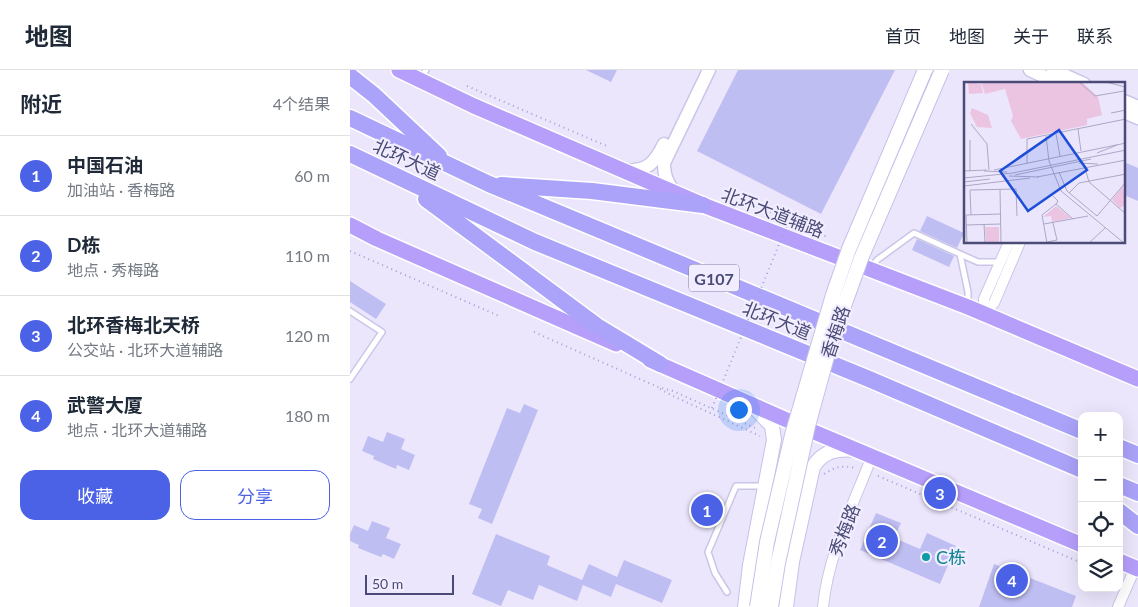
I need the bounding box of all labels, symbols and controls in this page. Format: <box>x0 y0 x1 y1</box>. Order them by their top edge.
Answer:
text: 地图 <box>25 21 73 50</box>
text: 首页 <box>885 25 921 47</box>
text: 地图 <box>949 25 985 47</box>
text: 关于 <box>1013 25 1049 47</box>
text: 联系 <box>1077 25 1113 47</box>
inset map <box>964 82 1126 244</box>
text: 附近 <box>20 91 62 116</box>
text: 4个结果 <box>273 94 330 113</box>
street label: 北环大道 <box>370 134 444 184</box>
text: 中国石油 <box>67 153 143 176</box>
text: 1 <box>31 166 41 185</box>
text: 60 m <box>294 166 330 185</box>
text: 加油站 · 香梅路 <box>67 180 175 199</box>
street label: 北环大道辅路 <box>719 182 827 242</box>
text: D栋 <box>67 233 100 256</box>
text: 2 <box>31 246 41 265</box>
text: 110 m <box>285 246 330 265</box>
text: 地点 · 秀梅路 <box>67 260 159 279</box>
road number: G107 <box>689 264 739 292</box>
street label: 北环大道 <box>740 296 814 344</box>
street label: 香梅路 <box>816 303 854 361</box>
text: 北环香梅北天桥 <box>67 313 200 336</box>
text: 3 <box>31 326 41 345</box>
text: 120 m <box>285 326 330 345</box>
text: 公交站 · 北环大道辅路 <box>67 340 223 359</box>
text: 武警大厦 <box>67 393 143 416</box>
your location <box>726 397 752 423</box>
text: 4 <box>31 406 41 425</box>
text: 180 m <box>285 406 330 425</box>
map controls <box>1078 412 1123 592</box>
button: + <box>1078 412 1123 457</box>
text: 地点 · 北环大道辅路 <box>67 420 207 439</box>
button: − <box>1078 457 1123 502</box>
button: 收藏 <box>20 470 170 520</box>
button: 分享 <box>180 470 330 520</box>
pin: 3 <box>924 474 956 512</box>
pin: 1 <box>691 491 723 529</box>
street label: 秀梅路 <box>824 501 864 559</box>
button: locate <box>1078 502 1123 547</box>
pin: 2 <box>866 522 898 560</box>
place label: C栋 <box>936 546 966 568</box>
button: layers <box>1078 547 1123 592</box>
marker: C栋 <box>920 551 932 563</box>
pin: 4 <box>996 561 1028 599</box>
scale bar <box>365 572 454 595</box>
text: 50 m <box>372 575 403 592</box>

